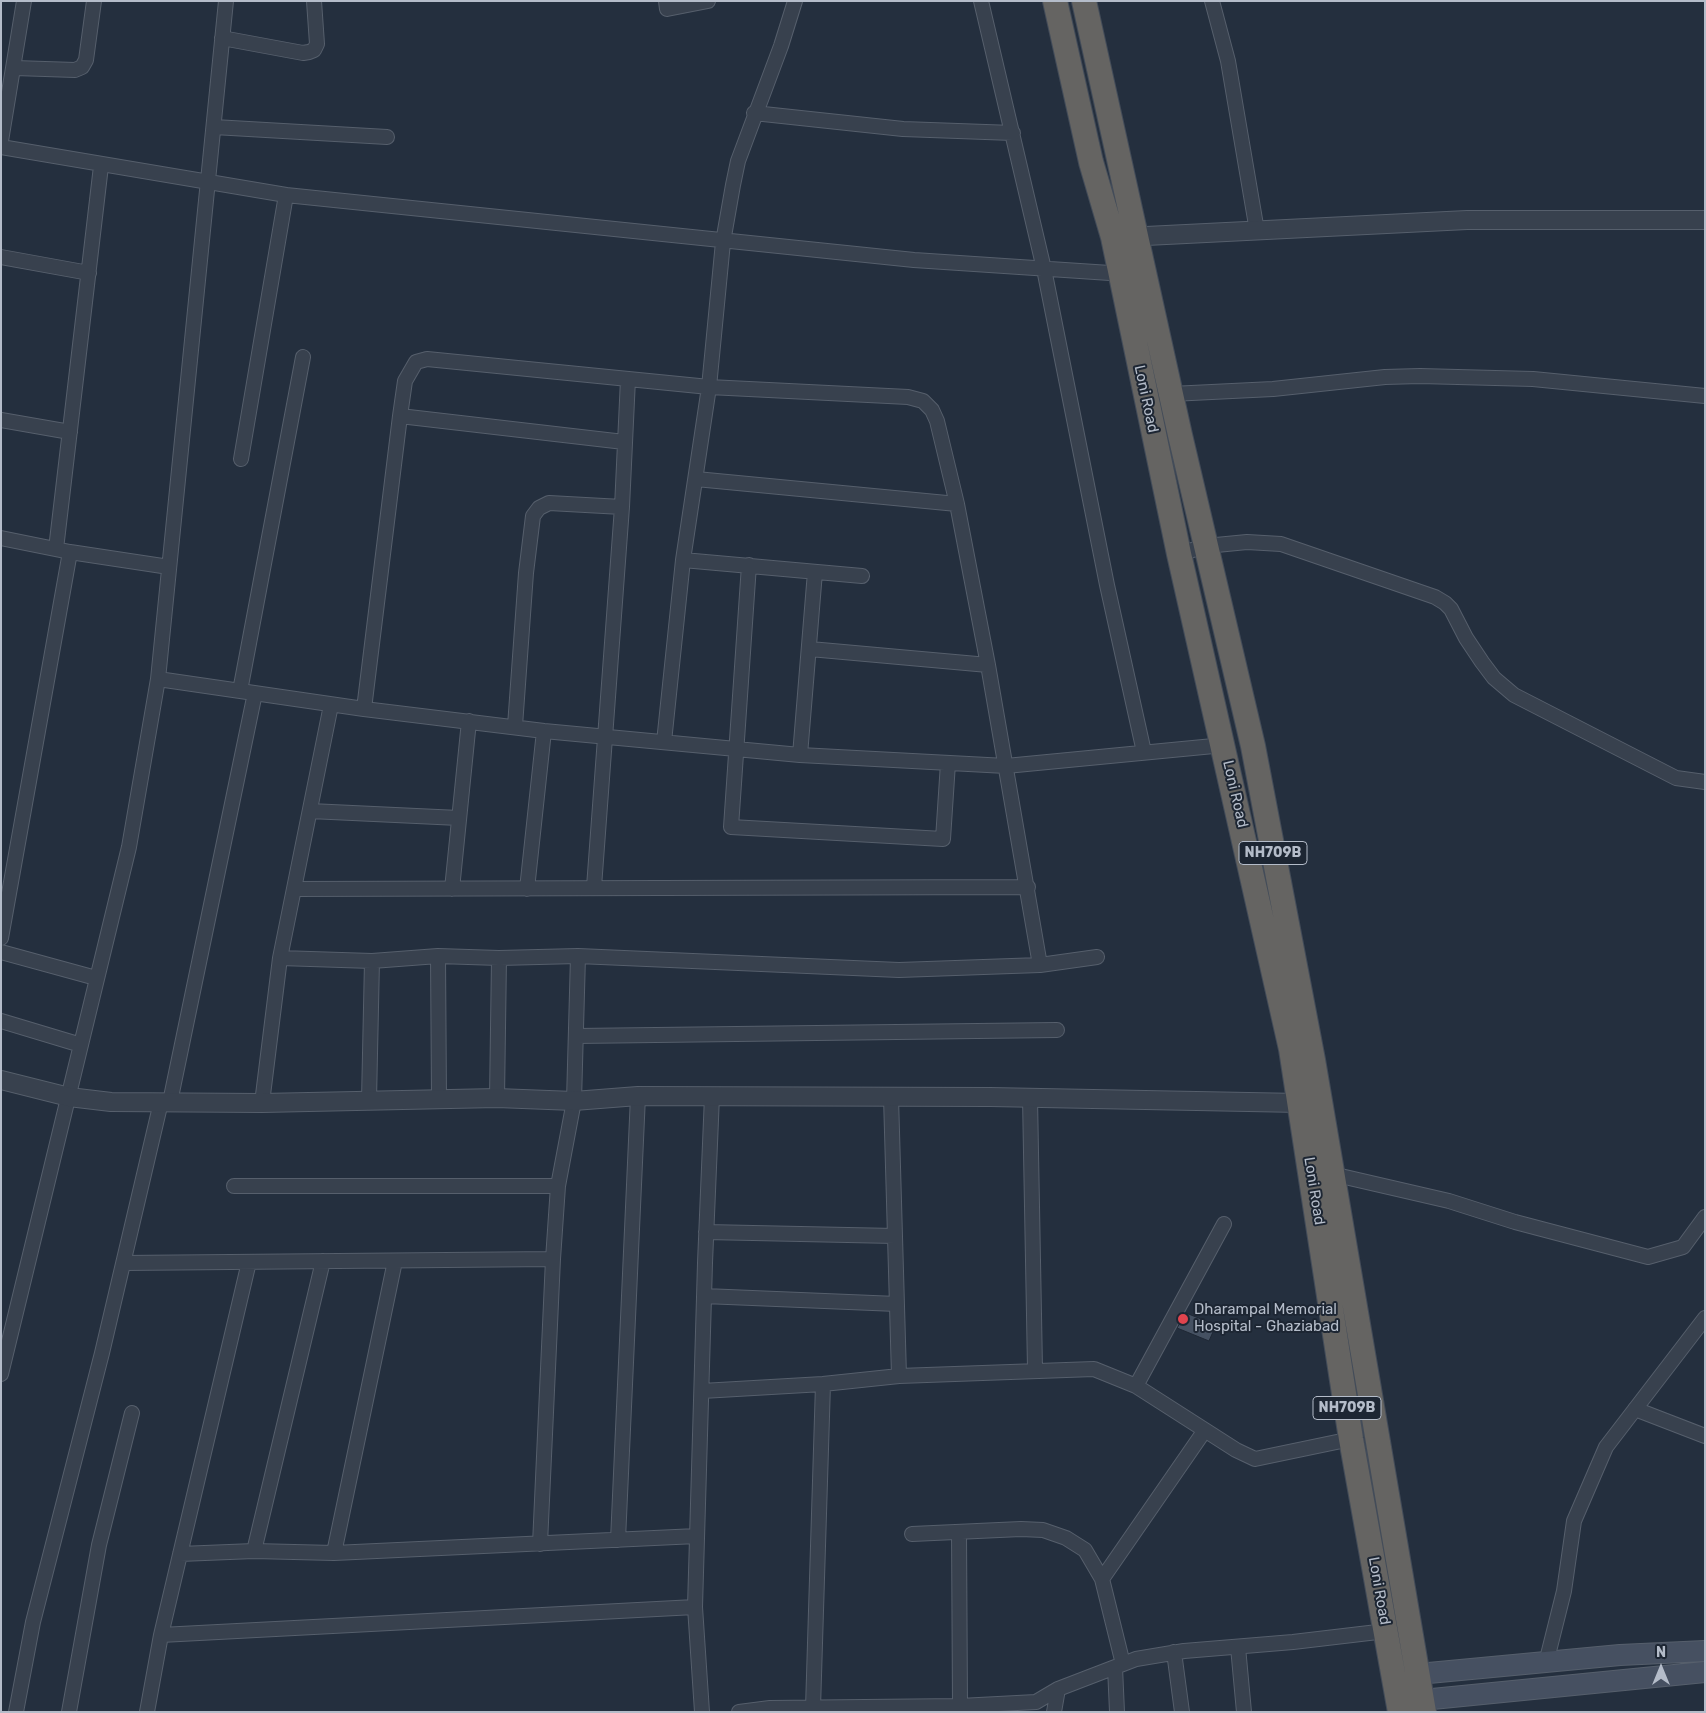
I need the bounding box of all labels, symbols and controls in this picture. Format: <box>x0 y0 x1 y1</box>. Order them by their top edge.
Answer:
street label: Loni Road <box>1130 363 1162 435</box>
street label: Loni Road <box>1218 758 1252 830</box>
road number: NH709B <box>1239 841 1307 864</box>
street label: Loni Road <box>1300 1156 1328 1226</box>
place label: Dharampal Memorial Hospital - Ghaziabad <box>1194 1301 1339 1336</box>
marker: Dharampal Memorial Hospital - Ghaziabad <box>1176 1312 1190 1326</box>
road number: NH709B <box>1313 1396 1381 1420</box>
street label: Loni Road <box>1364 1556 1394 1626</box>
north arrow <box>1636 1643 1686 1693</box>
text: N <box>1656 1644 1666 1661</box>

